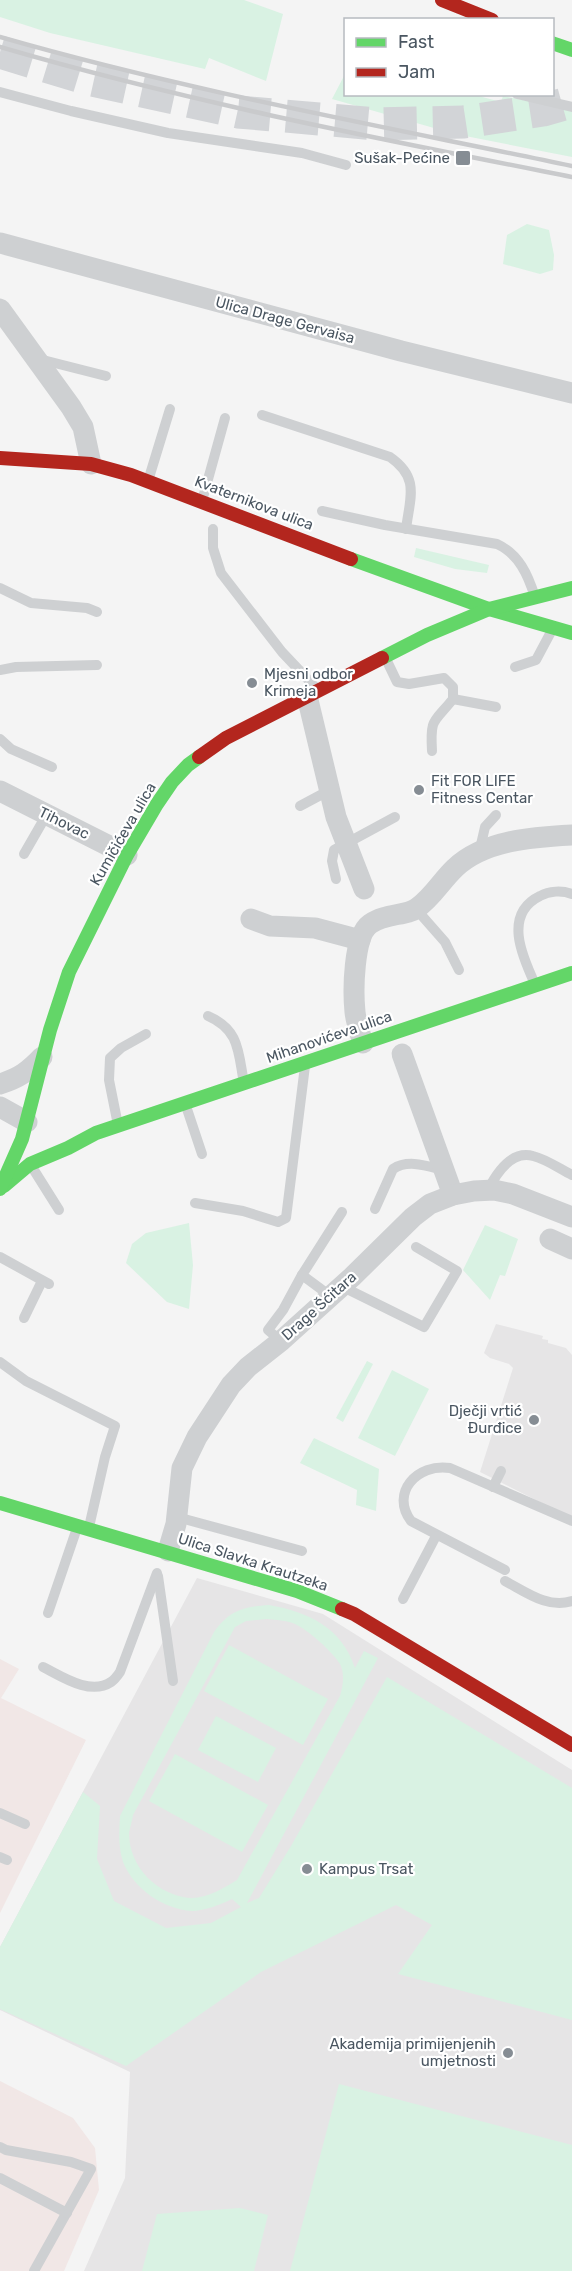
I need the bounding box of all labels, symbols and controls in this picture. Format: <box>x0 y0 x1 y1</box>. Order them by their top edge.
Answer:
legend <box>344 18 554 96</box>
text: Fast <box>398 31 434 53</box>
text: Jam <box>398 61 435 83</box>
place label: Sušak-Pećine <box>354 149 450 167</box>
marker: Sušak-Pećine <box>454 149 472 167</box>
street label: Ulica Drage Gervaisa <box>213 293 357 347</box>
street label: Kvaternikova ulica <box>192 472 316 534</box>
place label: Mjesni odbor Krimeja <box>264 665 353 700</box>
marker: Mjesni odbor Krimeja <box>245 676 259 690</box>
place label: Fit FOR LIFE Fitness Centar <box>431 772 533 807</box>
street label: Kumičićeva ulica <box>86 779 160 889</box>
marker: Fit FOR LIFE Fitness Centar <box>412 783 426 797</box>
street label: Tihovac <box>36 803 92 843</box>
street label: Mihanovićeva ulica <box>264 1007 394 1067</box>
street label: Drage Šćitara <box>278 1268 360 1344</box>
place label: Dječji vrtić Đurđice <box>449 1402 522 1437</box>
marker: Dječji vrtić Đurđice <box>527 1413 541 1427</box>
street label: Ulica Slavka Krautzeka <box>176 1529 330 1595</box>
place label: Kampus Trsat <box>319 1860 413 1878</box>
marker: Kampus Trsat <box>300 1862 314 1876</box>
place label: Akademija primijenjenih umjetnosti <box>329 2035 496 2070</box>
marker: Akademija primijenjenih umjetnosti <box>501 2046 515 2060</box>

